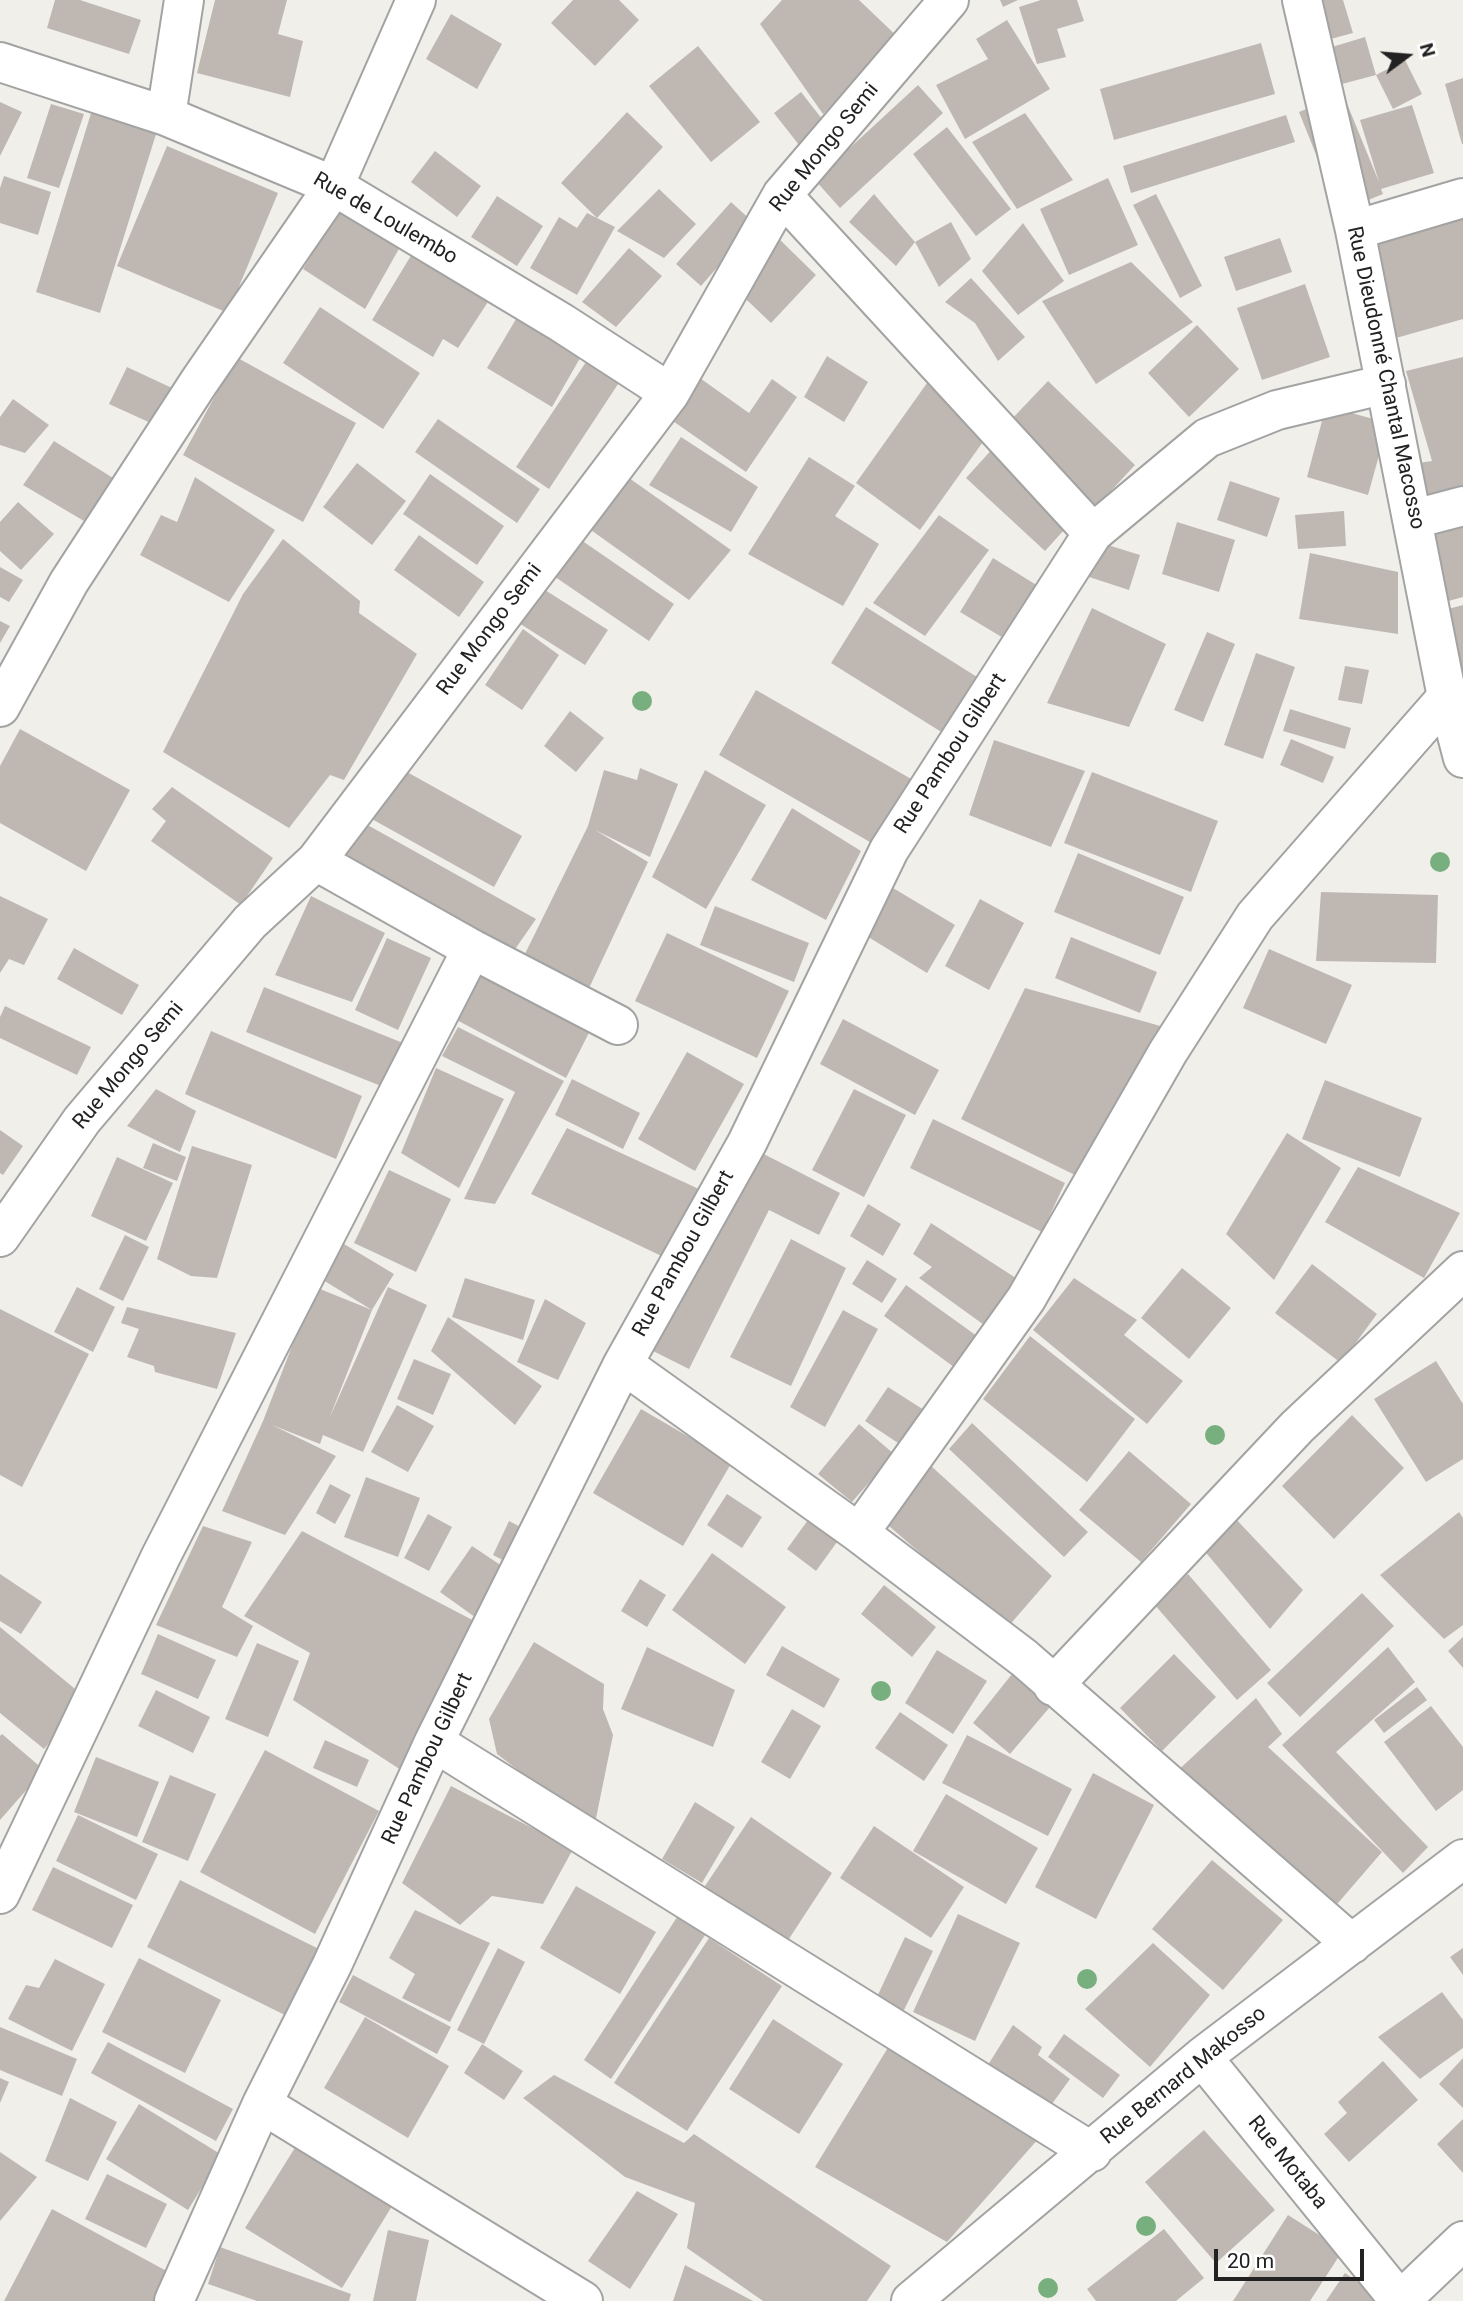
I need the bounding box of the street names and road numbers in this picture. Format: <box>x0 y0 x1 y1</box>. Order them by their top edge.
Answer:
street label: Rue Mongo Semi <box>765 78 885 218</box>
street label: Rue de Loulembo <box>308 168 462 270</box>
street label: Rue Dieudonné Chantal Macosso <box>1341 224 1429 532</box>
street label: Rue Mongo Semi <box>432 559 548 701</box>
street label: Rue Pambou Gilbert <box>890 669 1012 839</box>
street label: Rue Mongo Semi <box>68 997 190 1135</box>
street label: Rue Pambou Gilbert <box>628 1166 740 1342</box>
street label: Rue Pambou Gilbert <box>377 1669 479 1849</box>
street label: Rue Bernard Makosso <box>1096 2002 1272 2150</box>
street label: Rue Motaba <box>1242 2111 1332 2215</box>

